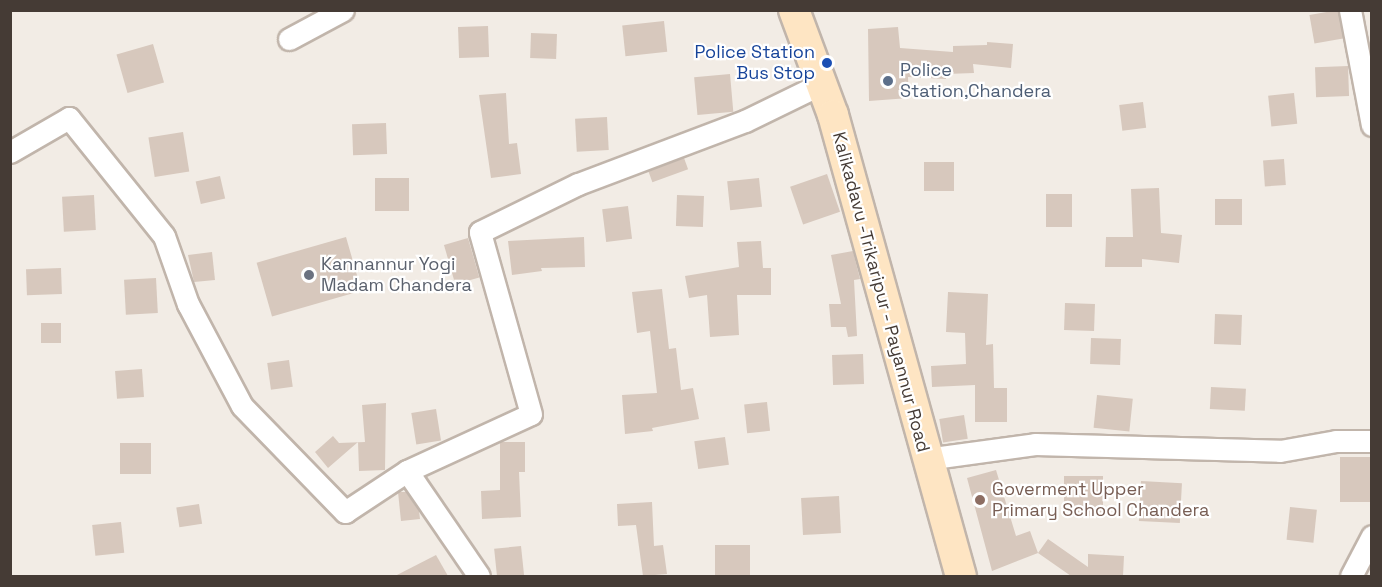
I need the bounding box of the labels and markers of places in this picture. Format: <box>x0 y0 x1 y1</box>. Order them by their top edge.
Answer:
place label: Police Station Bus Stop <box>695 42 815 84</box>
marker: Police Station Bus Stop <box>820 56 834 70</box>
place label: Police Station,Chandera <box>900 60 1051 103</box>
marker: Police Station,Chandera <box>881 74 895 88</box>
place label: Kannannur Yogi Madam Chandera <box>321 254 472 296</box>
marker: Kannannur Yogi Madam Chandera <box>302 268 316 282</box>
place label: Goverment Upper Primary School Chandera <box>992 479 1209 522</box>
marker: Goverment Upper Primary School Chandera <box>973 493 987 507</box>

